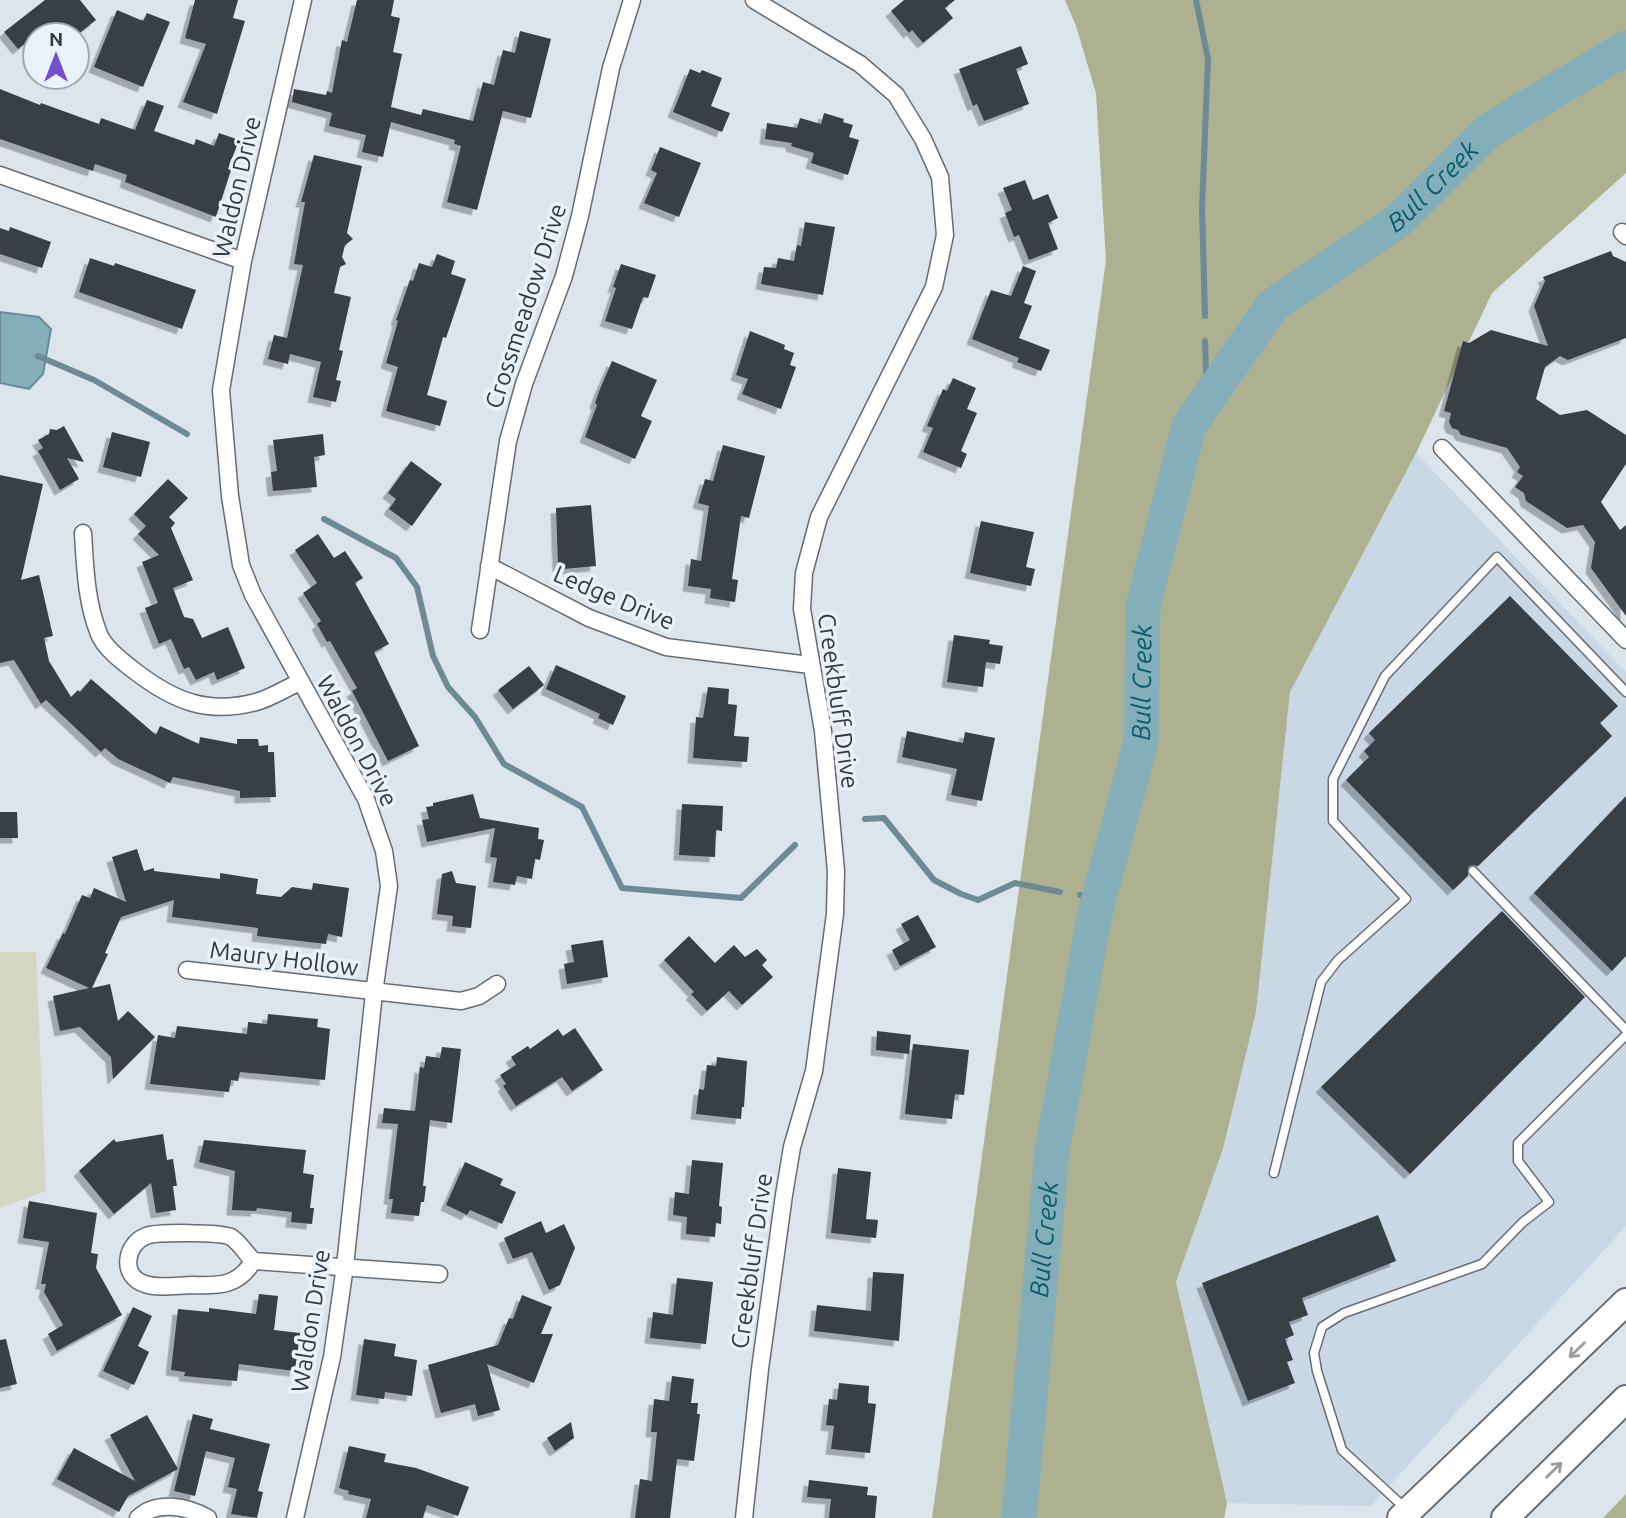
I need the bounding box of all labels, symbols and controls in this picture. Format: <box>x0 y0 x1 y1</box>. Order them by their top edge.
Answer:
north arrow <box>21 21 91 91</box>
text: N <box>49 28 63 50</box>
street label: Waldon Drive <box>207 114 266 260</box>
water label: Bull Creek <box>1382 134 1484 238</box>
street label: Crossmeadow Drive <box>480 200 571 412</box>
street label: Ledge Drive <box>550 560 679 635</box>
street label: Creekbluff Drive <box>813 611 864 790</box>
water label: Bull Creek <box>1126 623 1157 741</box>
street label: Waldon Drive <box>312 671 403 811</box>
street label: Maury Hollow <box>208 936 360 981</box>
street label: Creekbluff Drive <box>726 1171 777 1350</box>
water label: Bull Creek <box>1024 1179 1063 1298</box>
street label: Waldon Drive <box>286 1248 335 1394</box>
one-way arrow <box>1569 1341 1586 1358</box>
one-way arrow <box>1545 1462 1562 1479</box>

